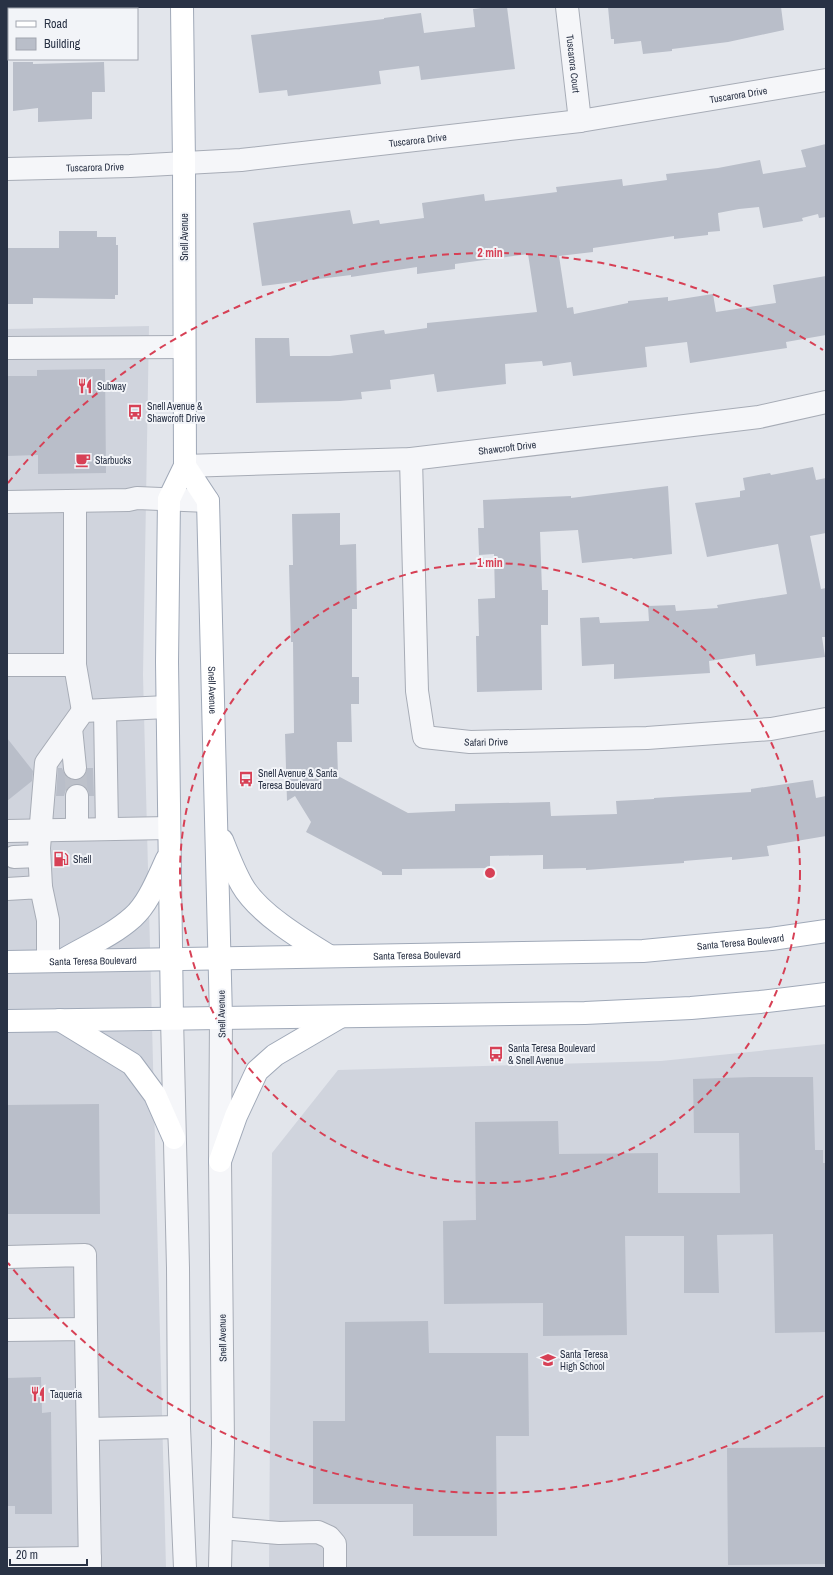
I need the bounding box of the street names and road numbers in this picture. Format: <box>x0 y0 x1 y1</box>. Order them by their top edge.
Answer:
street label: Tuscarora Court <box>563 34 583 94</box>
street label: Tuscarora Drive <box>709 84 769 106</box>
street label: Tuscarora Drive <box>388 130 448 150</box>
street label: Tuscarora Drive <box>66 160 125 175</box>
street label: Snell Avenue <box>178 213 191 261</box>
street label: Shawcroft Drive <box>477 438 537 458</box>
street label: Snell Avenue <box>205 666 219 715</box>
street label: Safari Drive <box>464 735 509 749</box>
street label: Santa Teresa Boulevard <box>696 931 785 953</box>
street label: Santa Teresa Boulevard <box>373 948 461 963</box>
street label: Santa Teresa Boulevard <box>49 954 137 968</box>
street label: Snell Avenue <box>215 990 228 1038</box>
street label: Snell Avenue <box>216 1314 229 1362</box>

